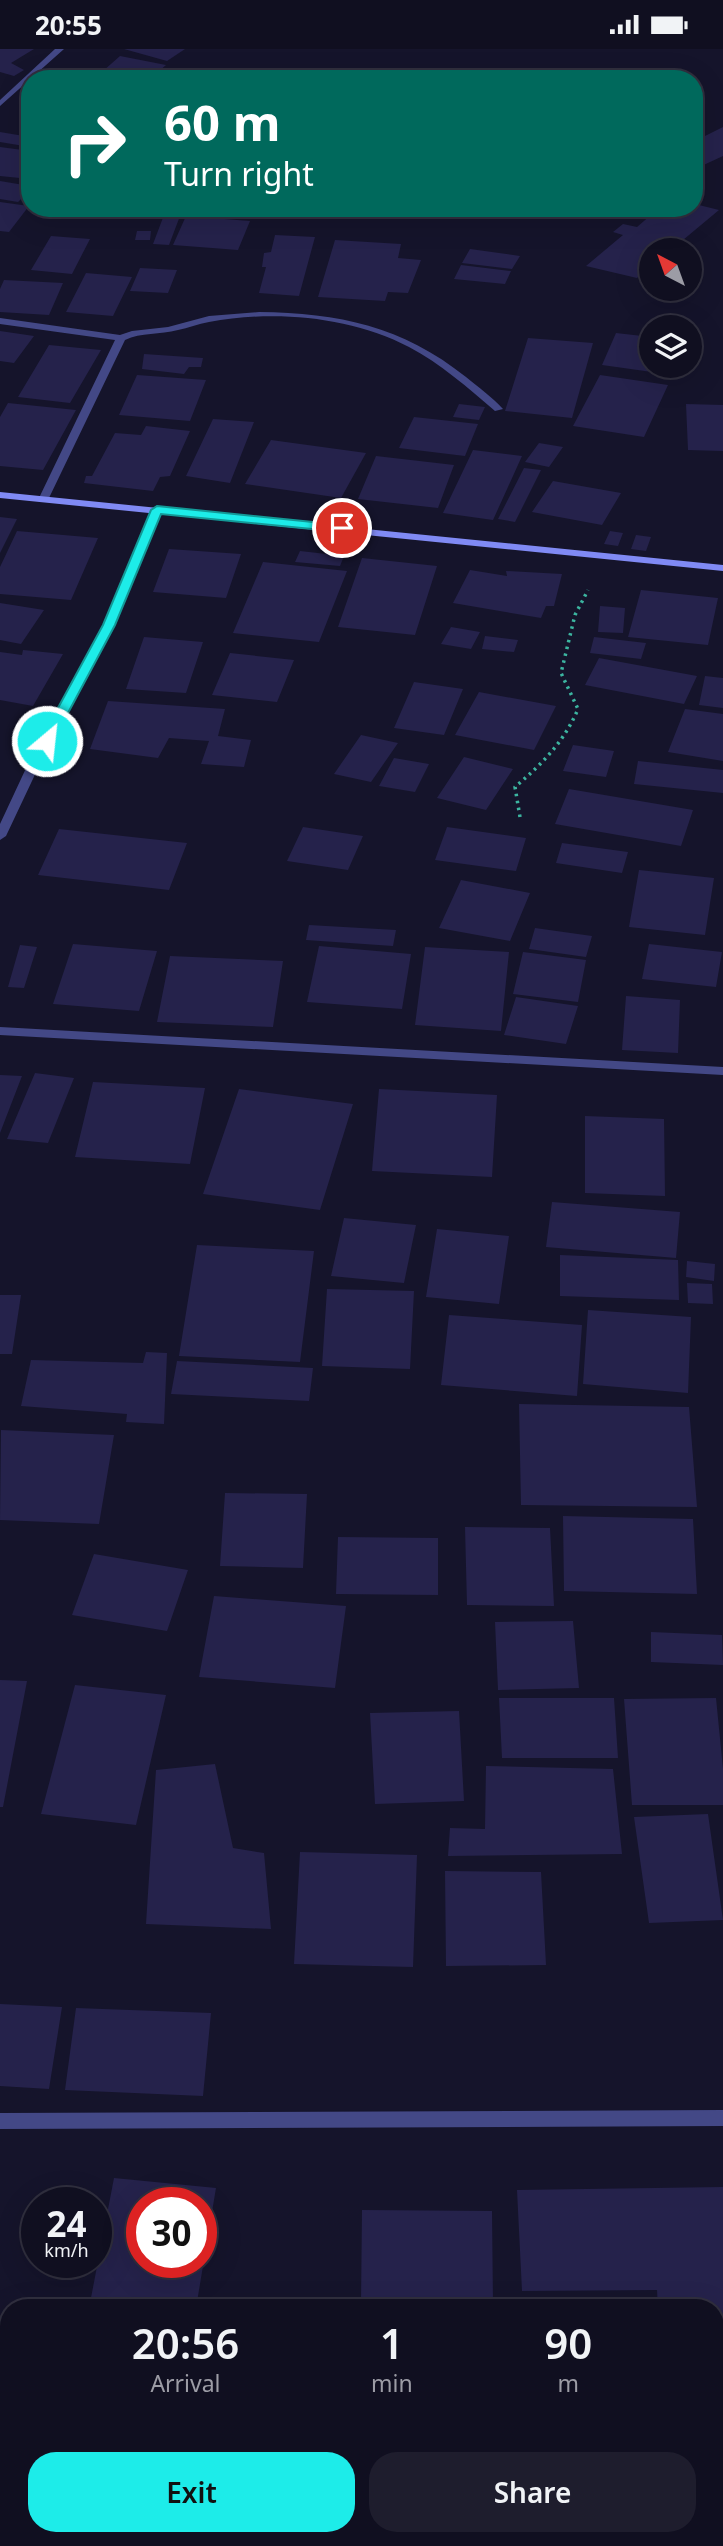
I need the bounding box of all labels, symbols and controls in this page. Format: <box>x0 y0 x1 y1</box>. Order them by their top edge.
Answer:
text: 20:55 <box>35 7 102 43</box>
text: 60 m <box>164 89 281 155</box>
icon: right <box>49 98 140 189</box>
text: Turn right <box>164 152 314 195</box>
north arrow <box>639 238 702 301</box>
map controls <box>639 238 702 378</box>
button: layers <box>639 315 702 378</box>
pin <box>312 498 372 558</box>
icon: arrive <box>323 509 361 547</box>
position arrow <box>10 704 84 778</box>
speed limit sign: 30 <box>126 2187 217 2278</box>
text: 24 <box>46 2200 87 2247</box>
text: km/h <box>44 2238 89 2262</box>
text: 20:56 <box>132 2314 239 2371</box>
text: 1 <box>380 2314 404 2371</box>
text: 90 <box>544 2314 592 2371</box>
text: Arrival <box>150 2367 221 2399</box>
text: min <box>371 2367 413 2399</box>
text: m <box>558 2367 579 2399</box>
button: Exit <box>28 2452 355 2532</box>
button: Share <box>369 2452 696 2532</box>

